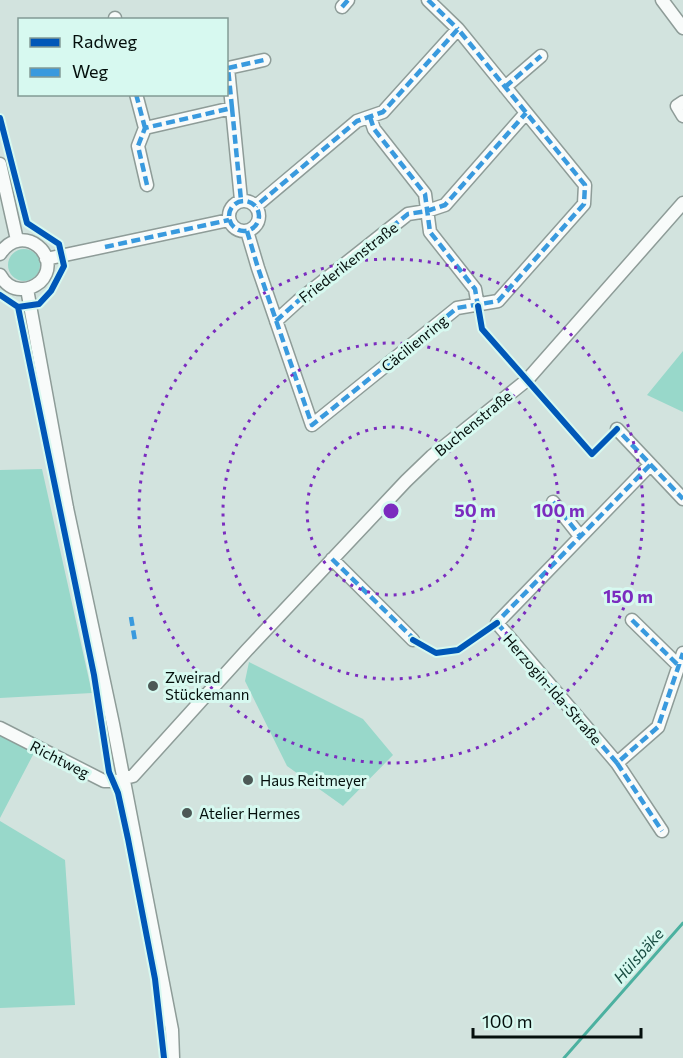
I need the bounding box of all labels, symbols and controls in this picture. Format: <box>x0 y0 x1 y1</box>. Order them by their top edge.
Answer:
legend <box>18 18 228 96</box>
text: Radweg <box>72 30 137 52</box>
text: Weg <box>72 60 109 82</box>
street label: Friederikenstraße <box>295 218 401 306</box>
street label: Cäcilienring <box>377 311 451 375</box>
street label: Buchenstraße <box>431 386 515 460</box>
text: 50 m <box>454 499 496 521</box>
text: 100 m <box>533 499 585 521</box>
centre of rings <box>381 501 401 521</box>
text: 150 m <box>603 585 653 607</box>
street label: Herzogin-Ida-Straße <box>500 630 606 748</box>
place label: Zweirad Stückemann <box>165 668 249 703</box>
marker: Zweirad Stückemann <box>146 679 160 693</box>
street label: Richtweg <box>27 736 93 782</box>
place label: Haus Reitmeyer <box>260 771 367 789</box>
marker: Haus Reitmeyer <box>241 773 255 787</box>
place label: Atelier Hermes <box>199 804 300 822</box>
marker: Atelier Hermes <box>180 806 194 820</box>
water label: Hülsbäke <box>609 923 667 986</box>
scale bar <box>473 1001 641 1039</box>
text: 100 m <box>482 1010 532 1032</box>

